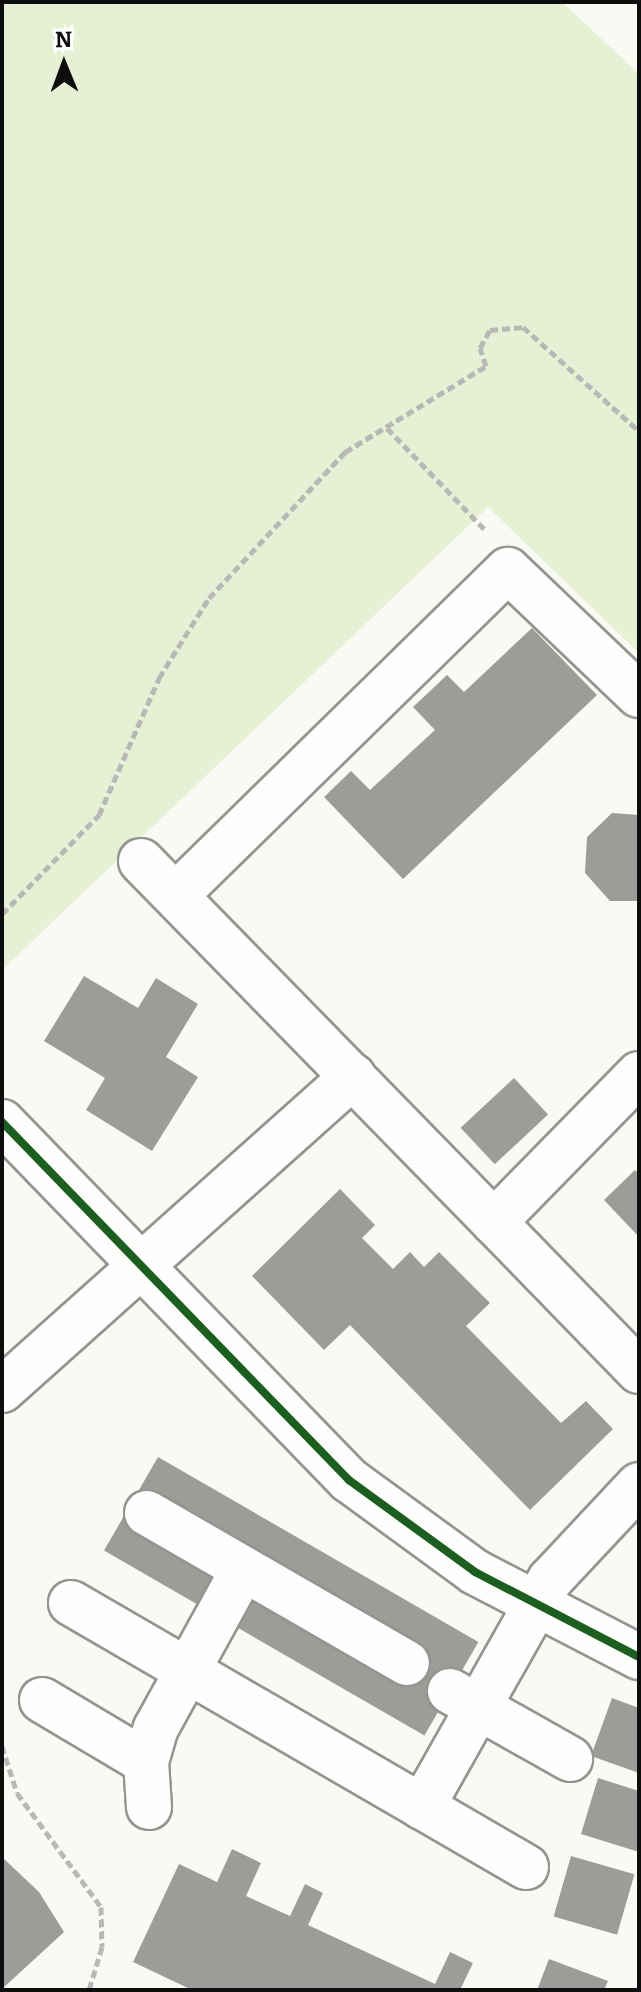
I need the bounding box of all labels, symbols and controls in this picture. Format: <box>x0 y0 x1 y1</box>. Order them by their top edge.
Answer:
north arrow <box>24 24 104 104</box>
text: N <box>55 26 72 53</box>

